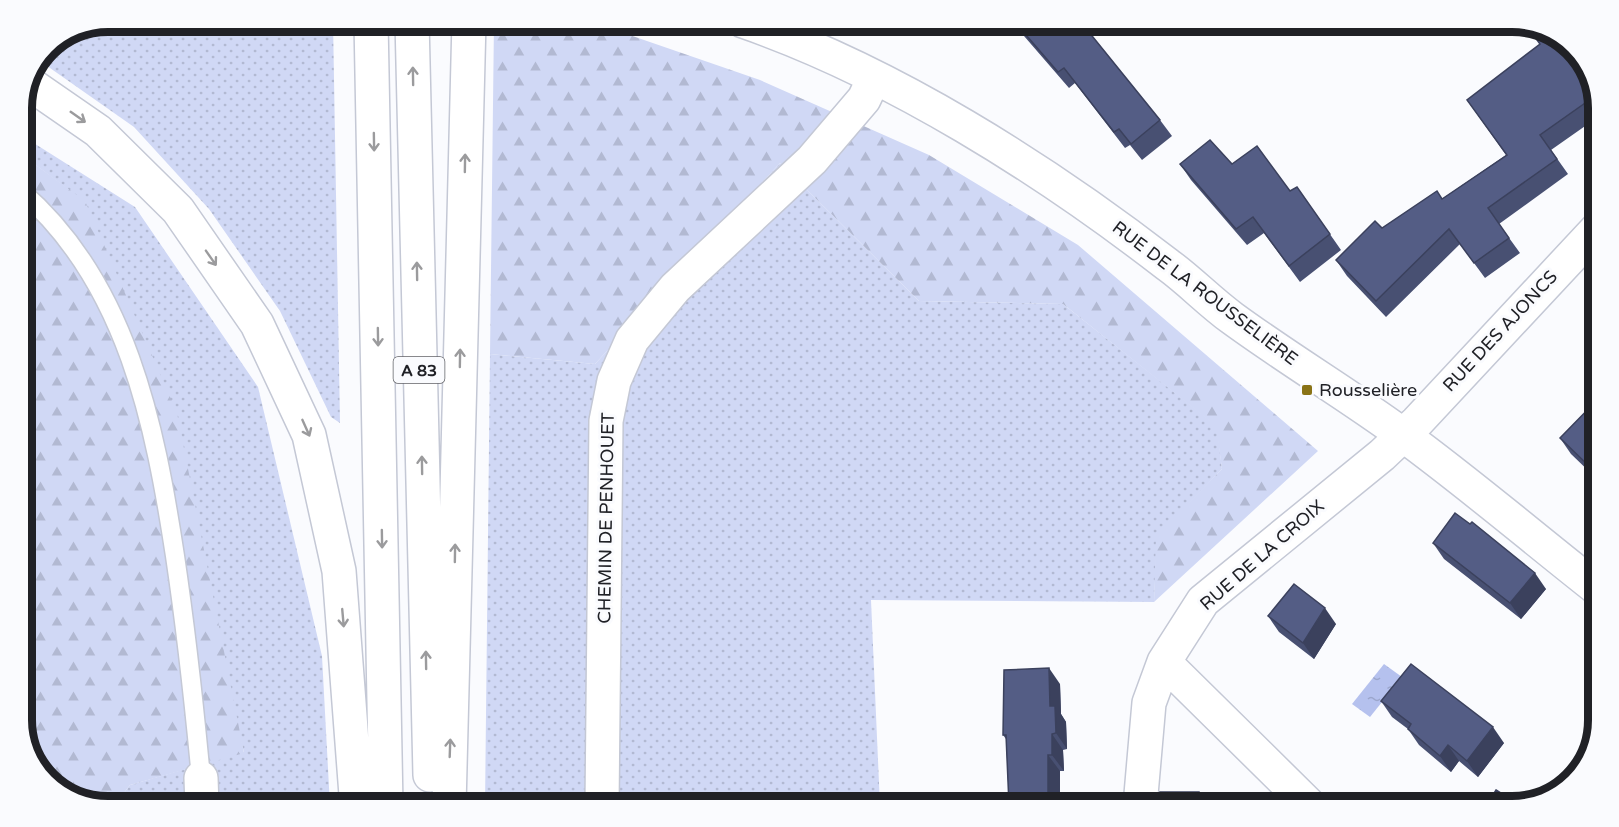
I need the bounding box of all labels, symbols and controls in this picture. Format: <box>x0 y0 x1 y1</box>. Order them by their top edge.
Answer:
one-way arrow <box>407 66 419 86</box>
one-way arrow <box>69 111 85 123</box>
one-way arrow <box>368 132 380 152</box>
one-way arrow <box>459 153 471 173</box>
street label: RUE DE LA ROUSSELIÈRE <box>1108 216 1302 370</box>
one-way arrow <box>205 249 217 265</box>
one-way arrow <box>411 261 423 281</box>
street label: RUE DES AJONCS <box>1438 266 1562 396</box>
one-way arrow <box>372 327 384 347</box>
one-way arrow <box>454 348 466 368</box>
road number: A 83 <box>394 357 444 383</box>
place label: Rousselière <box>1319 379 1417 401</box>
marker: Rousselière <box>1300 383 1314 397</box>
street label: CHEMIN DE PENHOUET <box>593 412 619 624</box>
one-way arrow <box>300 418 312 436</box>
one-way arrow <box>416 456 427 476</box>
street label: RUE DE LA CROIX <box>1195 495 1329 615</box>
one-way arrow <box>377 529 388 549</box>
one-way arrow <box>450 543 461 563</box>
one-way arrow <box>338 608 349 628</box>
one-way arrow <box>420 651 432 671</box>
one-way arrow <box>445 738 456 758</box>

